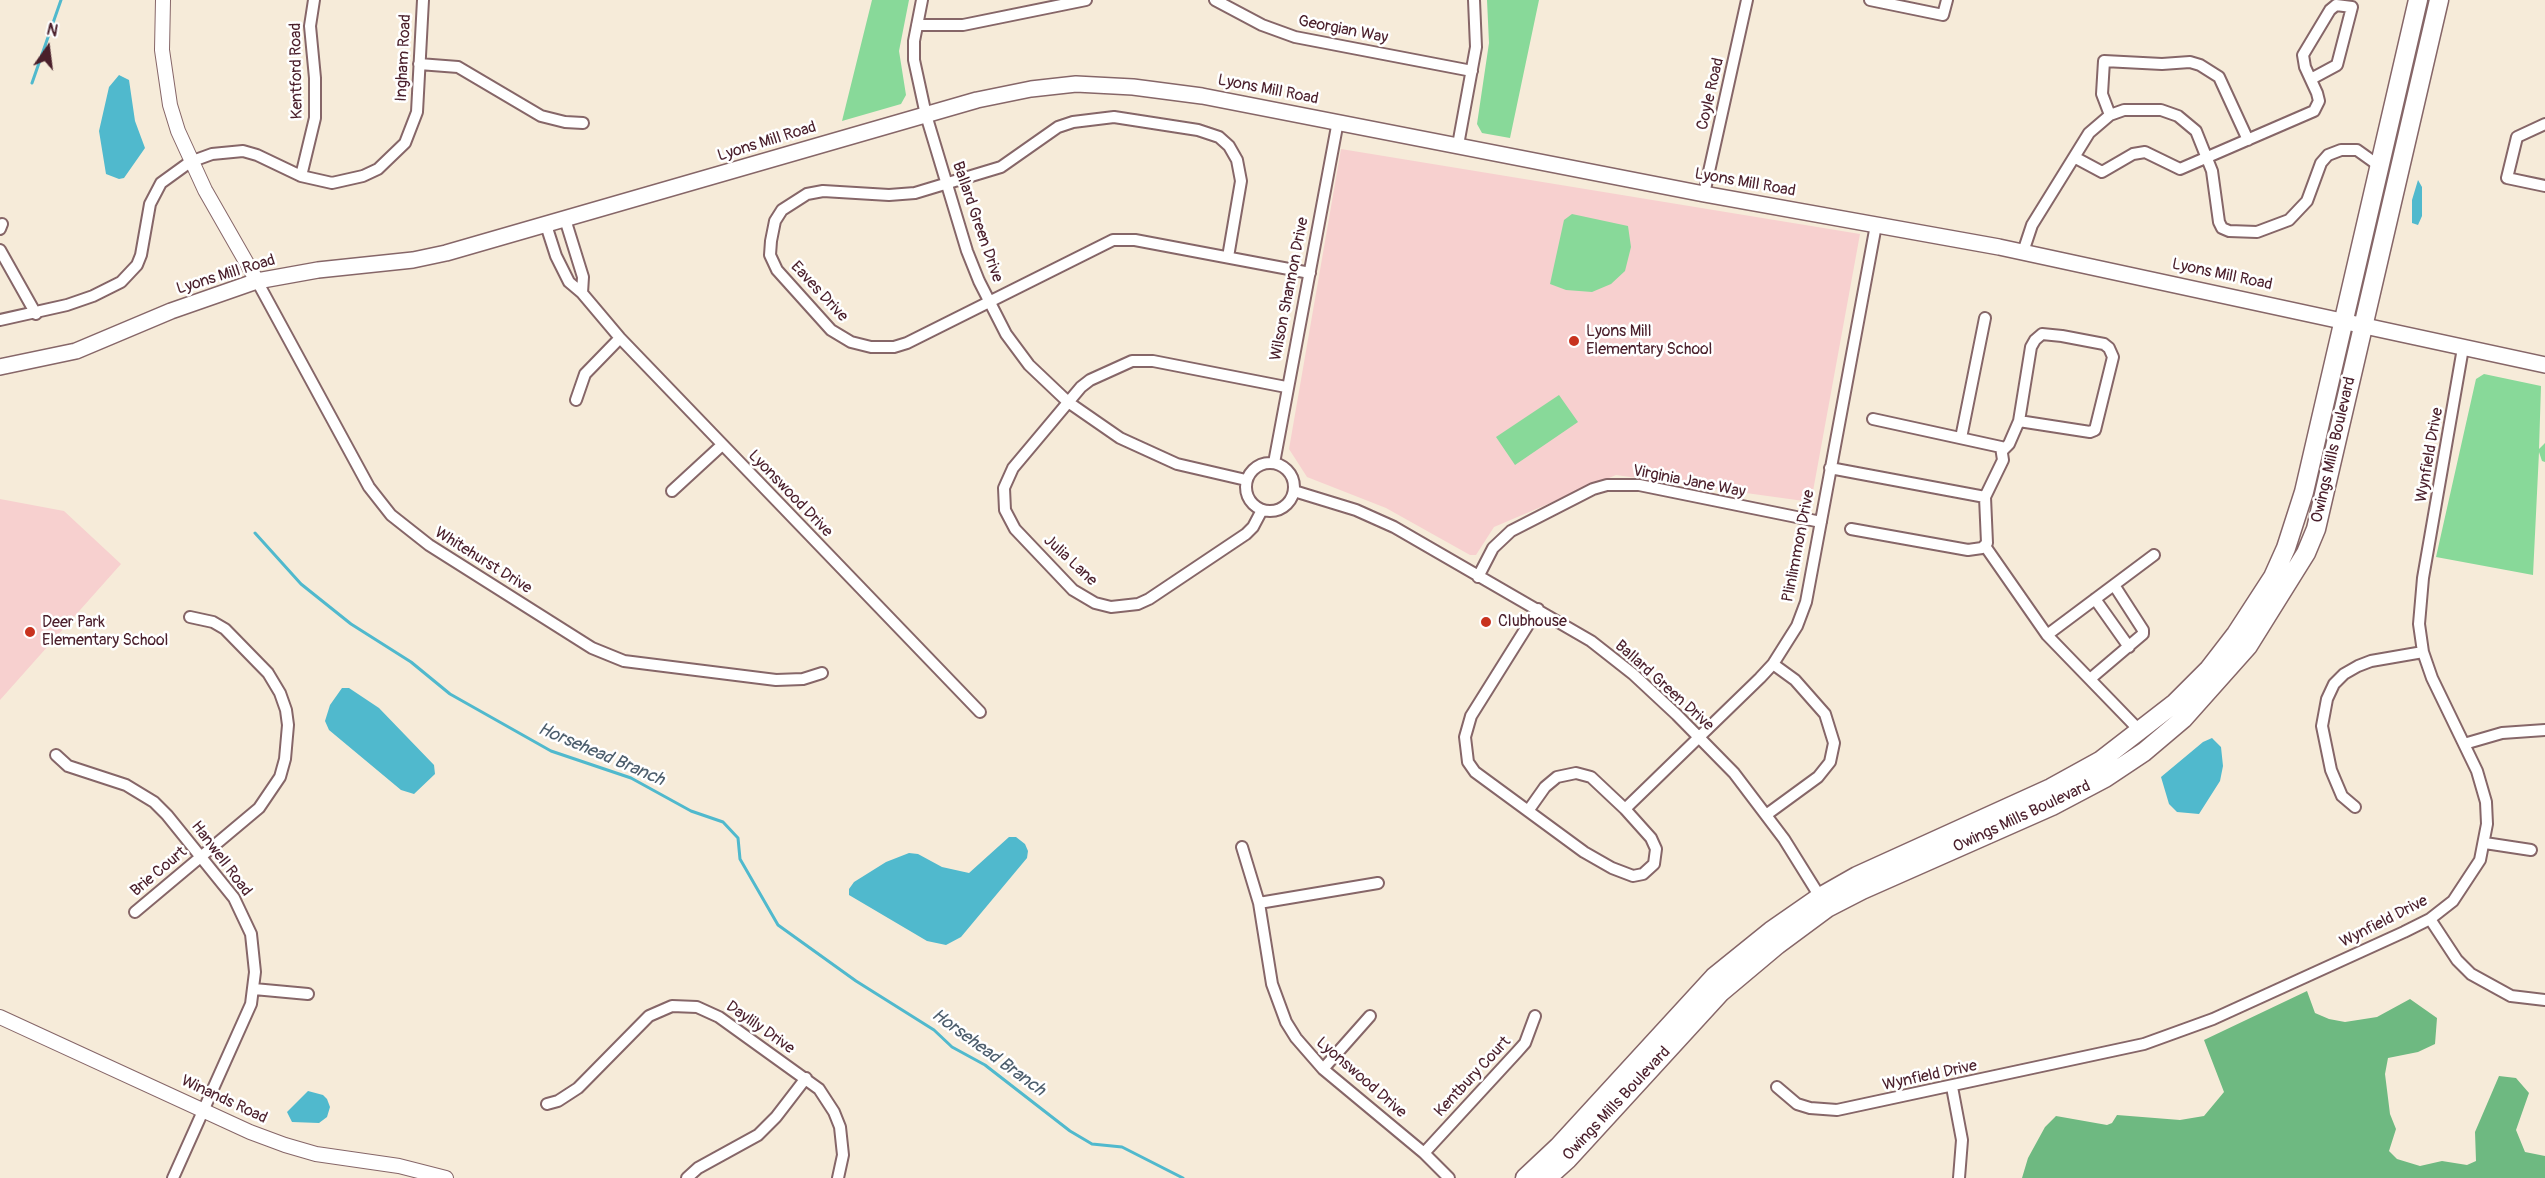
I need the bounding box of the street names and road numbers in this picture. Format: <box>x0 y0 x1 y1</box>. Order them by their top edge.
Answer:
street label: Georgian Way <box>1296 12 1390 48</box>
street label: Ingham Road <box>392 14 416 102</box>
street label: Kentford Road <box>287 23 307 119</box>
street label: Coyle Road <box>1693 56 1729 132</box>
street label: Lyons Mill Road <box>1216 71 1320 109</box>
street label: Lyons Mill Road <box>715 118 819 166</box>
street label: Ballard Green Drive <box>947 159 1007 285</box>
street label: Lyons Mill Road <box>1693 165 1797 201</box>
street label: Wilson Shannon Drive <box>1267 216 1313 362</box>
street label: Lyons Mill Road <box>174 251 278 299</box>
street label: Lyons Mill Road <box>2170 255 2274 295</box>
street label: Eaves Drive <box>786 258 852 326</box>
street label: Owings Mills Boulevard <box>2308 375 2360 525</box>
street label: Wynfield Drive <box>2412 406 2448 504</box>
street label: Lyonswood Drive <box>744 446 836 542</box>
street label: Virginia Jane Way <box>1631 462 1747 502</box>
street label: Plinlimmon Drive <box>1779 488 1819 604</box>
street label: Whitehurst Drive <box>431 523 535 599</box>
street label: Julia Lane <box>1039 531 1101 591</box>
street label: Ballard Green Drive <box>1611 637 1717 735</box>
street label: Owings Mills Boulevard <box>1950 777 2094 857</box>
street label: Hanwell Road <box>187 818 255 900</box>
street label: Brie Court <box>127 843 191 901</box>
street label: Wynfield Drive <box>2337 892 2431 952</box>
street label: Daylily Drive <box>722 997 798 1059</box>
street label: Lyonswood Drive <box>1312 1033 1410 1123</box>
street label: Kentbury Court <box>1431 1033 1515 1121</box>
street label: Owings Mills Boulevard <box>1559 1043 1675 1165</box>
street label: Wynfield Drive <box>1881 1057 1979 1095</box>
street label: Winands Road <box>178 1072 270 1128</box>

